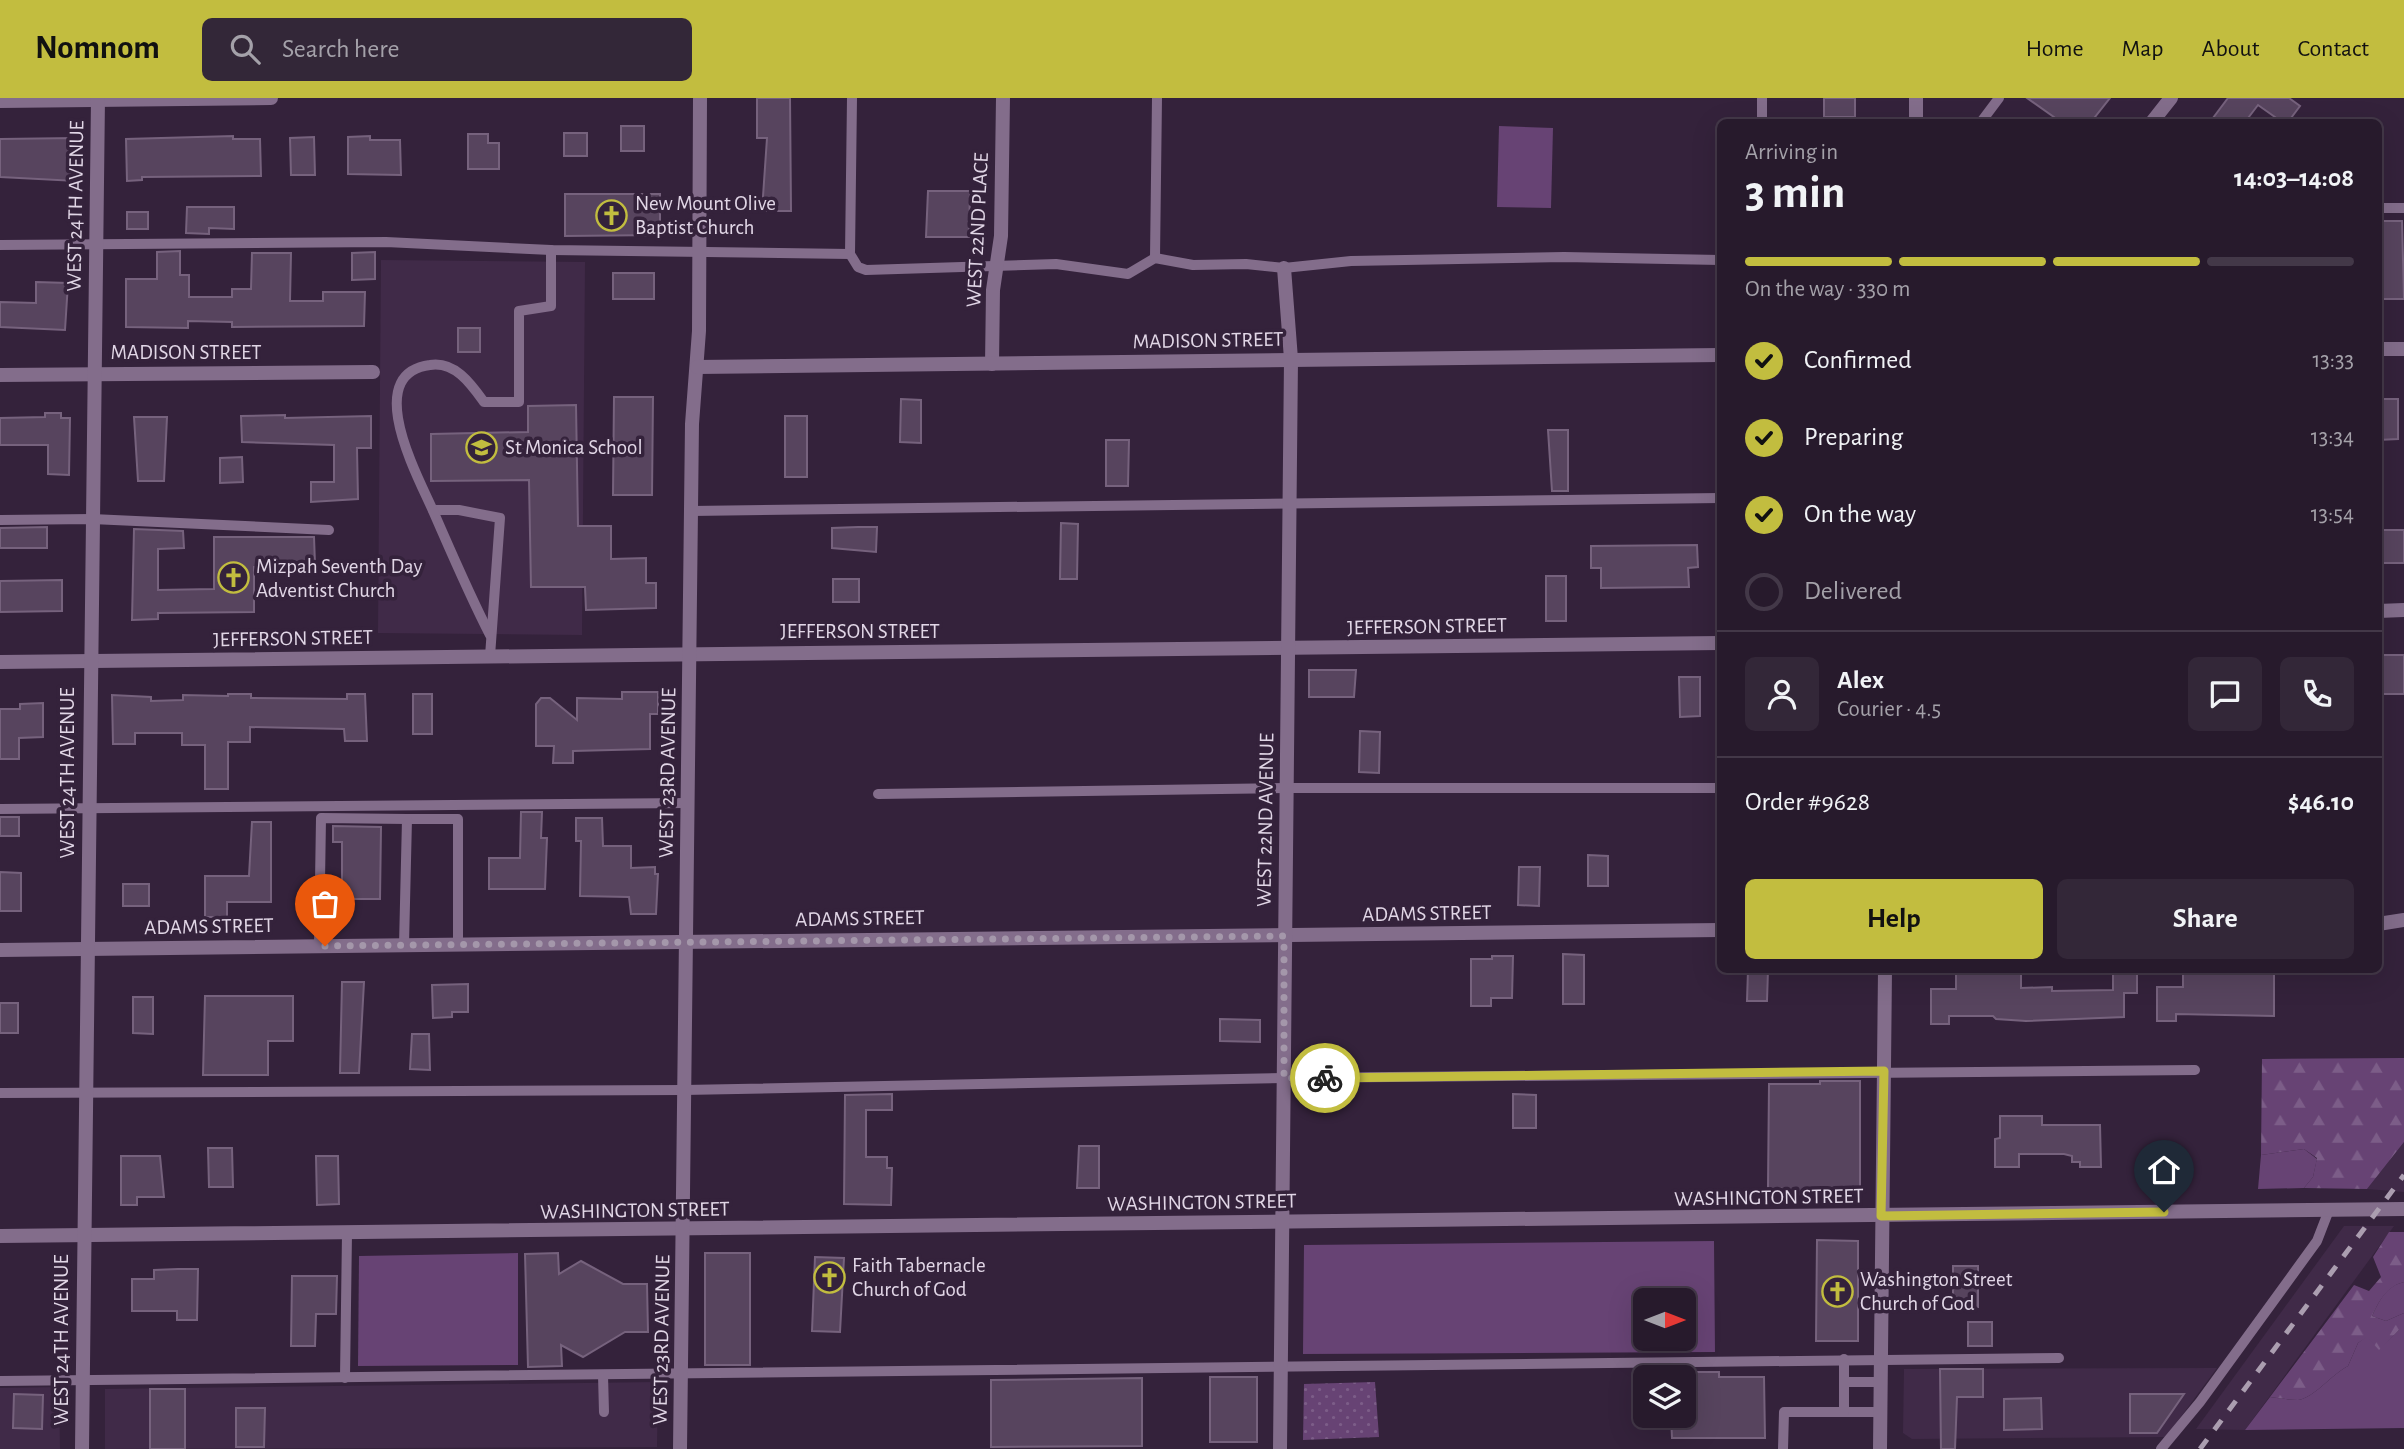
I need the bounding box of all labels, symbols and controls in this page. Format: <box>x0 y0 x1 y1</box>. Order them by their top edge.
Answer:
search box <box>202 18 692 81</box>
icon: search <box>226 30 264 68</box>
text: Nomnom <box>35 32 160 65</box>
text: Search here <box>282 36 400 62</box>
text: Home <box>2026 37 2084 61</box>
text: Map <box>2122 37 2164 61</box>
text: About <box>2202 37 2259 61</box>
text: Contact <box>2297 37 2369 61</box>
street label: WEST 24TH AVENUE <box>64 120 87 292</box>
text: Arriving in <box>1745 141 1838 164</box>
street label: WEST 22ND PLACE <box>963 152 992 308</box>
text: 14:03–14:08 <box>2234 165 2354 191</box>
text: 3 min <box>1745 170 1845 216</box>
place label: New Mount Olive Baptist Church <box>635 193 776 238</box>
church icon: New Mount Olive Baptist Church <box>595 198 629 232</box>
text: On the way · 330 m <box>1745 278 1910 301</box>
street label: MADISON STREET <box>1132 329 1284 352</box>
street label: MADISON STREET <box>110 342 262 363</box>
icon: check <box>1745 342 1783 380</box>
text: Confirmed <box>1804 347 1912 373</box>
text: 13:33 <box>2312 349 2354 372</box>
icon: check <box>1745 419 1783 457</box>
text: Preparing <box>1804 424 1903 450</box>
text: 13:34 <box>2311 426 2354 449</box>
school or university icon: St Monica School <box>465 430 499 464</box>
place label: St Monica School <box>505 437 643 458</box>
icon: check <box>1745 496 1783 534</box>
text: On the way <box>1804 501 1916 527</box>
text: 13:54 <box>2311 503 2354 526</box>
place label: Mizpah Seventh Day Adventist Church <box>256 556 422 601</box>
church icon: Mizpah Seventh Day Adventist Church <box>216 561 250 595</box>
text: Delivered <box>1804 578 1902 604</box>
street label: JEFFERSON STREET <box>1347 615 1507 638</box>
street label: JEFFERSON STREET <box>780 621 940 642</box>
street label: JEFFERSON STREET <box>213 627 373 650</box>
button: person <box>1745 657 1819 731</box>
button: chat <box>2188 657 2262 731</box>
button: phone <box>2280 657 2354 731</box>
text: Alex <box>1837 667 1884 693</box>
street label: WEST 24TH AVENUE <box>57 687 78 859</box>
street label: WEST 23RD AVENUE <box>656 688 679 858</box>
text: Courier · 4.5 <box>1837 698 1941 721</box>
street label: WEST 22ND AVENUE <box>1253 733 1278 907</box>
text: Order #9628 <box>1745 789 1870 815</box>
text: $46.10 <box>2288 789 2354 815</box>
pin <box>295 874 355 946</box>
button: Help <box>1745 879 2043 959</box>
button: Share <box>2057 879 2354 959</box>
icon: bag <box>306 885 344 923</box>
street label: ADAMS STREET <box>1362 902 1492 925</box>
street label: ADAMS STREET <box>795 907 925 930</box>
street label: ADAMS STREET <box>144 915 274 938</box>
courier <box>1290 1043 1360 1113</box>
icon: bike <box>1306 1059 1344 1097</box>
pin <box>2134 1140 2194 1212</box>
icon: home <box>2145 1151 2183 1189</box>
street label: WASHINGTON STREET <box>1674 1185 1864 1210</box>
street label: WASHINGTON STREET <box>1107 1190 1297 1215</box>
street label: WASHINGTON STREET <box>540 1198 730 1223</box>
street label: WEST 24TH AVENUE <box>51 1254 72 1426</box>
street label: WEST 23RD AVENUE <box>650 1255 673 1425</box>
place label: Faith Tabernacle Church of God <box>852 1255 986 1300</box>
church icon: Faith Tabernacle Church of God <box>812 1260 846 1294</box>
place label: Washington Street Church of God <box>1860 1269 2013 1314</box>
church icon: Washington Street Church of God <box>1820 1274 1854 1308</box>
north arrow <box>1633 1288 1696 1351</box>
map controls <box>1633 1288 1696 1428</box>
button: layers <box>1633 1365 1696 1428</box>

